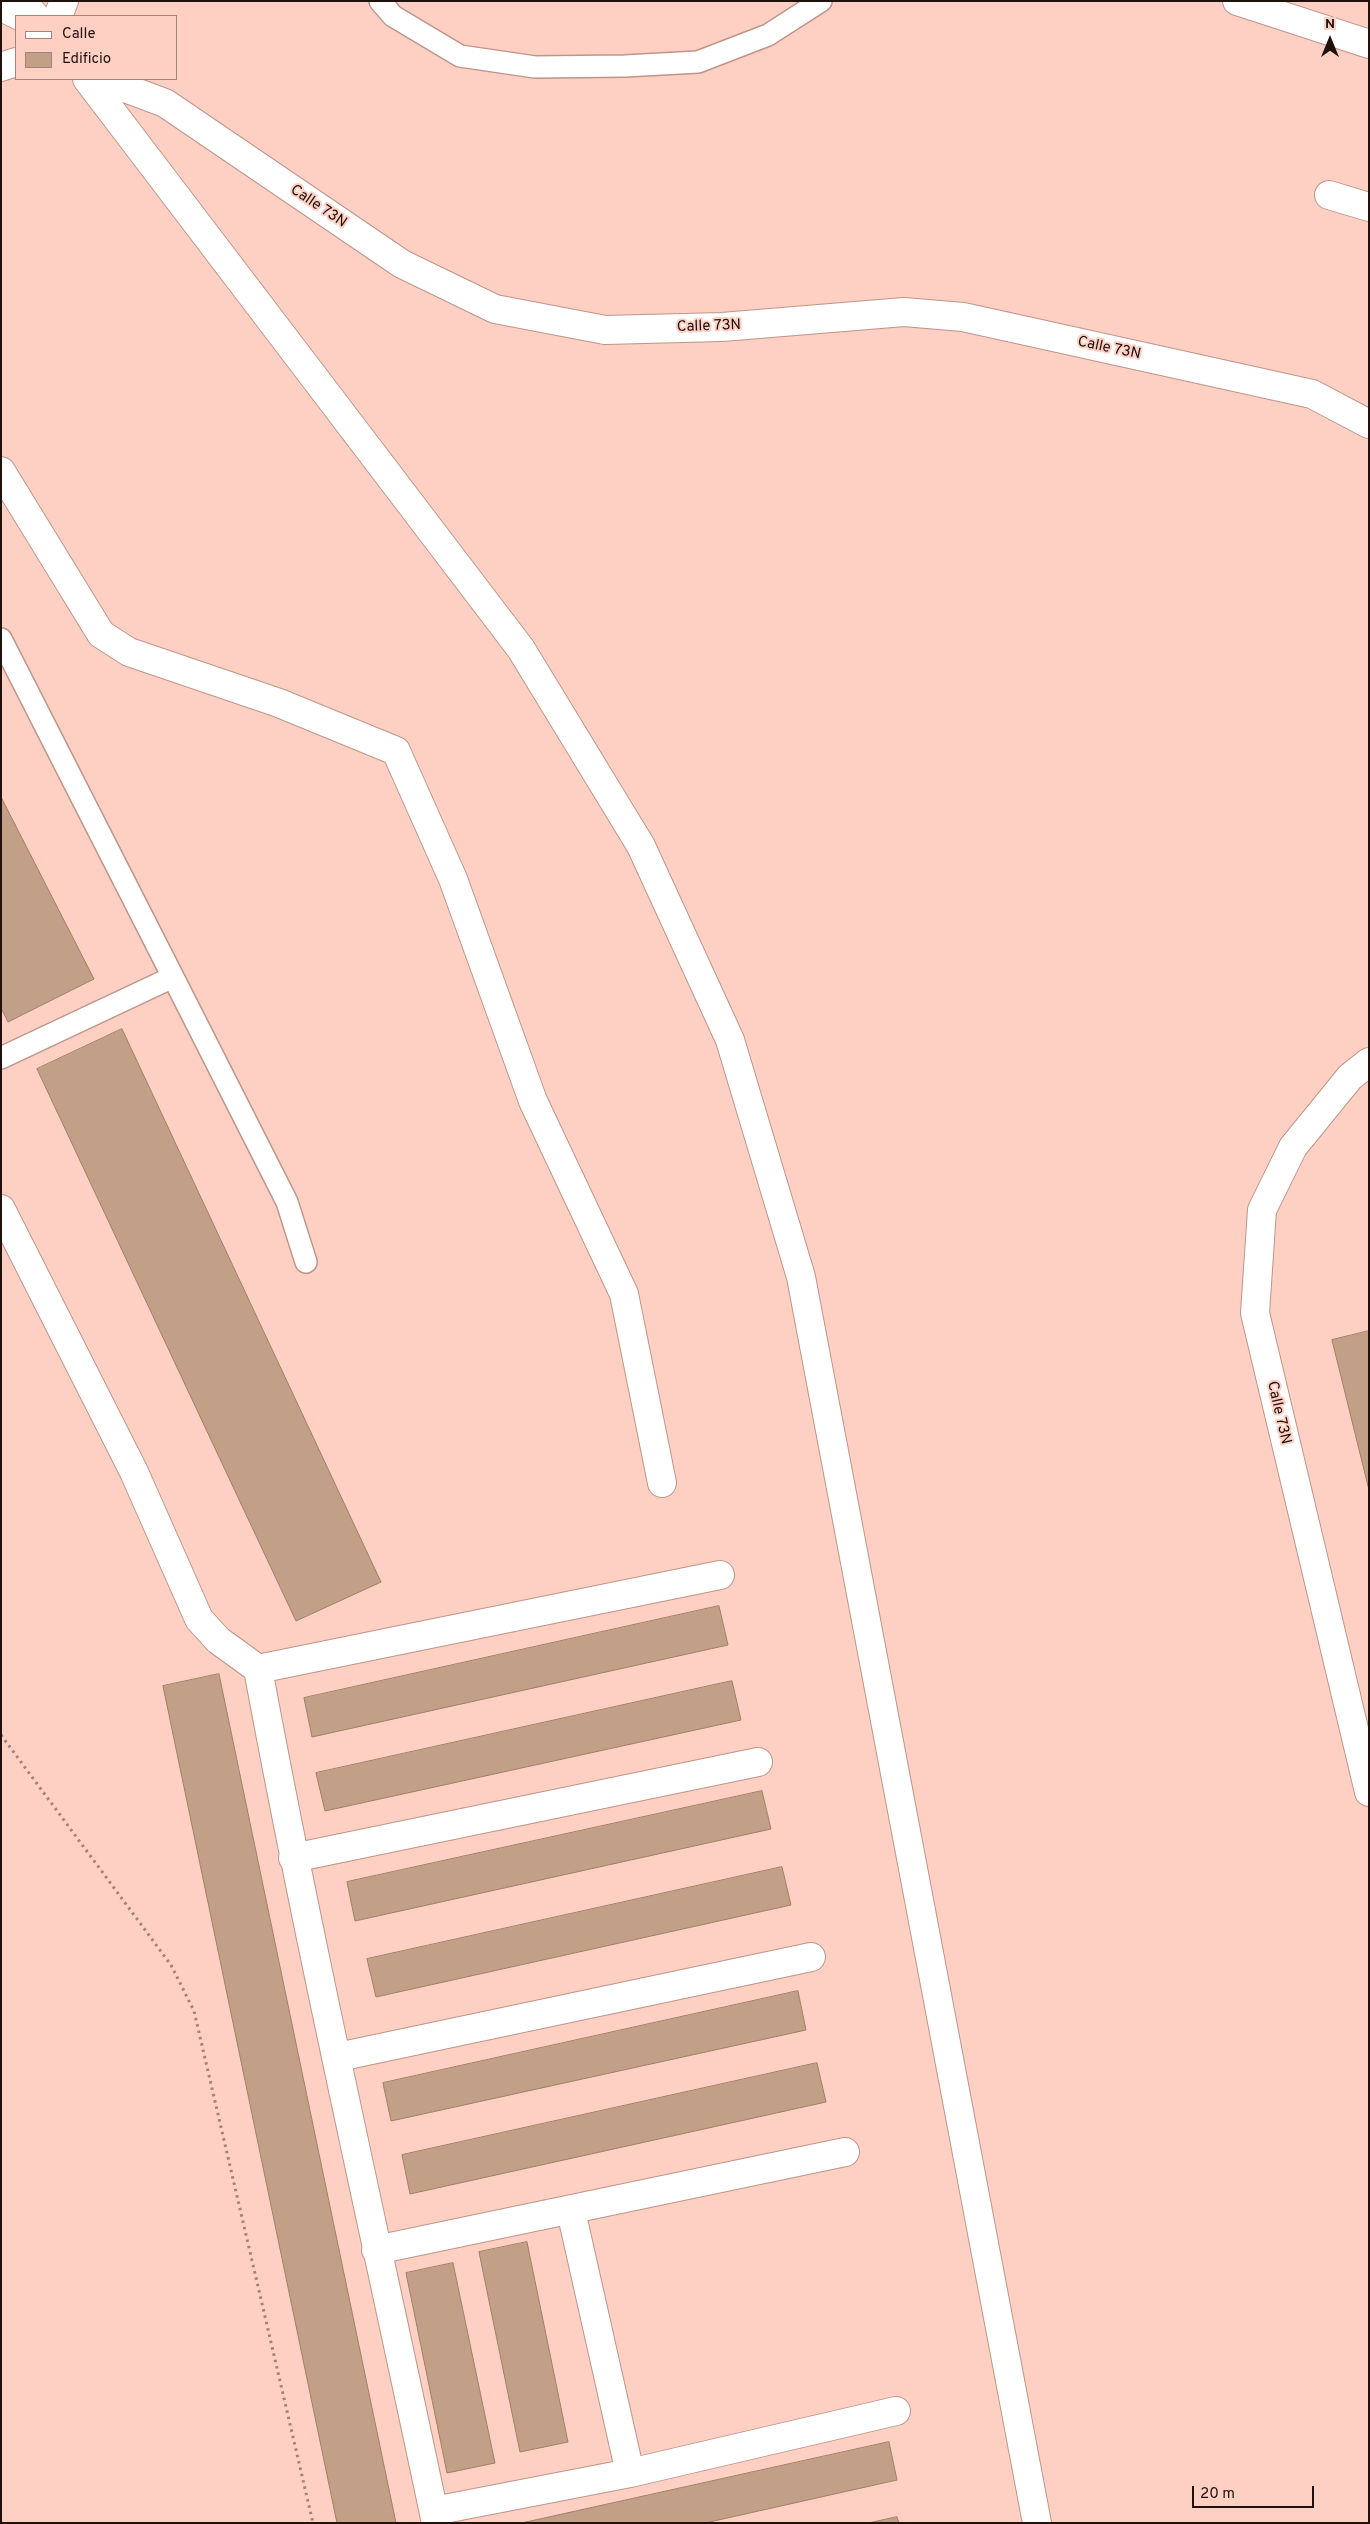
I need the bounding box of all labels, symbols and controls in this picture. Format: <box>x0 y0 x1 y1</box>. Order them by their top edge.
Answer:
legend <box>15 15 178 80</box>
north arrow <box>1305 15 1355 65</box>
text: N <box>1325 16 1335 33</box>
text: Calle <box>62 25 96 44</box>
text: Edificio <box>62 50 111 69</box>
street label: Calle 73N <box>286 182 350 232</box>
street label: Calle 73N <box>677 317 741 337</box>
street label: Calle 73N <box>1076 334 1142 364</box>
street label: Calle 73N <box>1262 1380 1294 1446</box>
scale bar <box>1195 2476 1318 2508</box>
text: 20 m <box>1200 2485 1235 2504</box>

